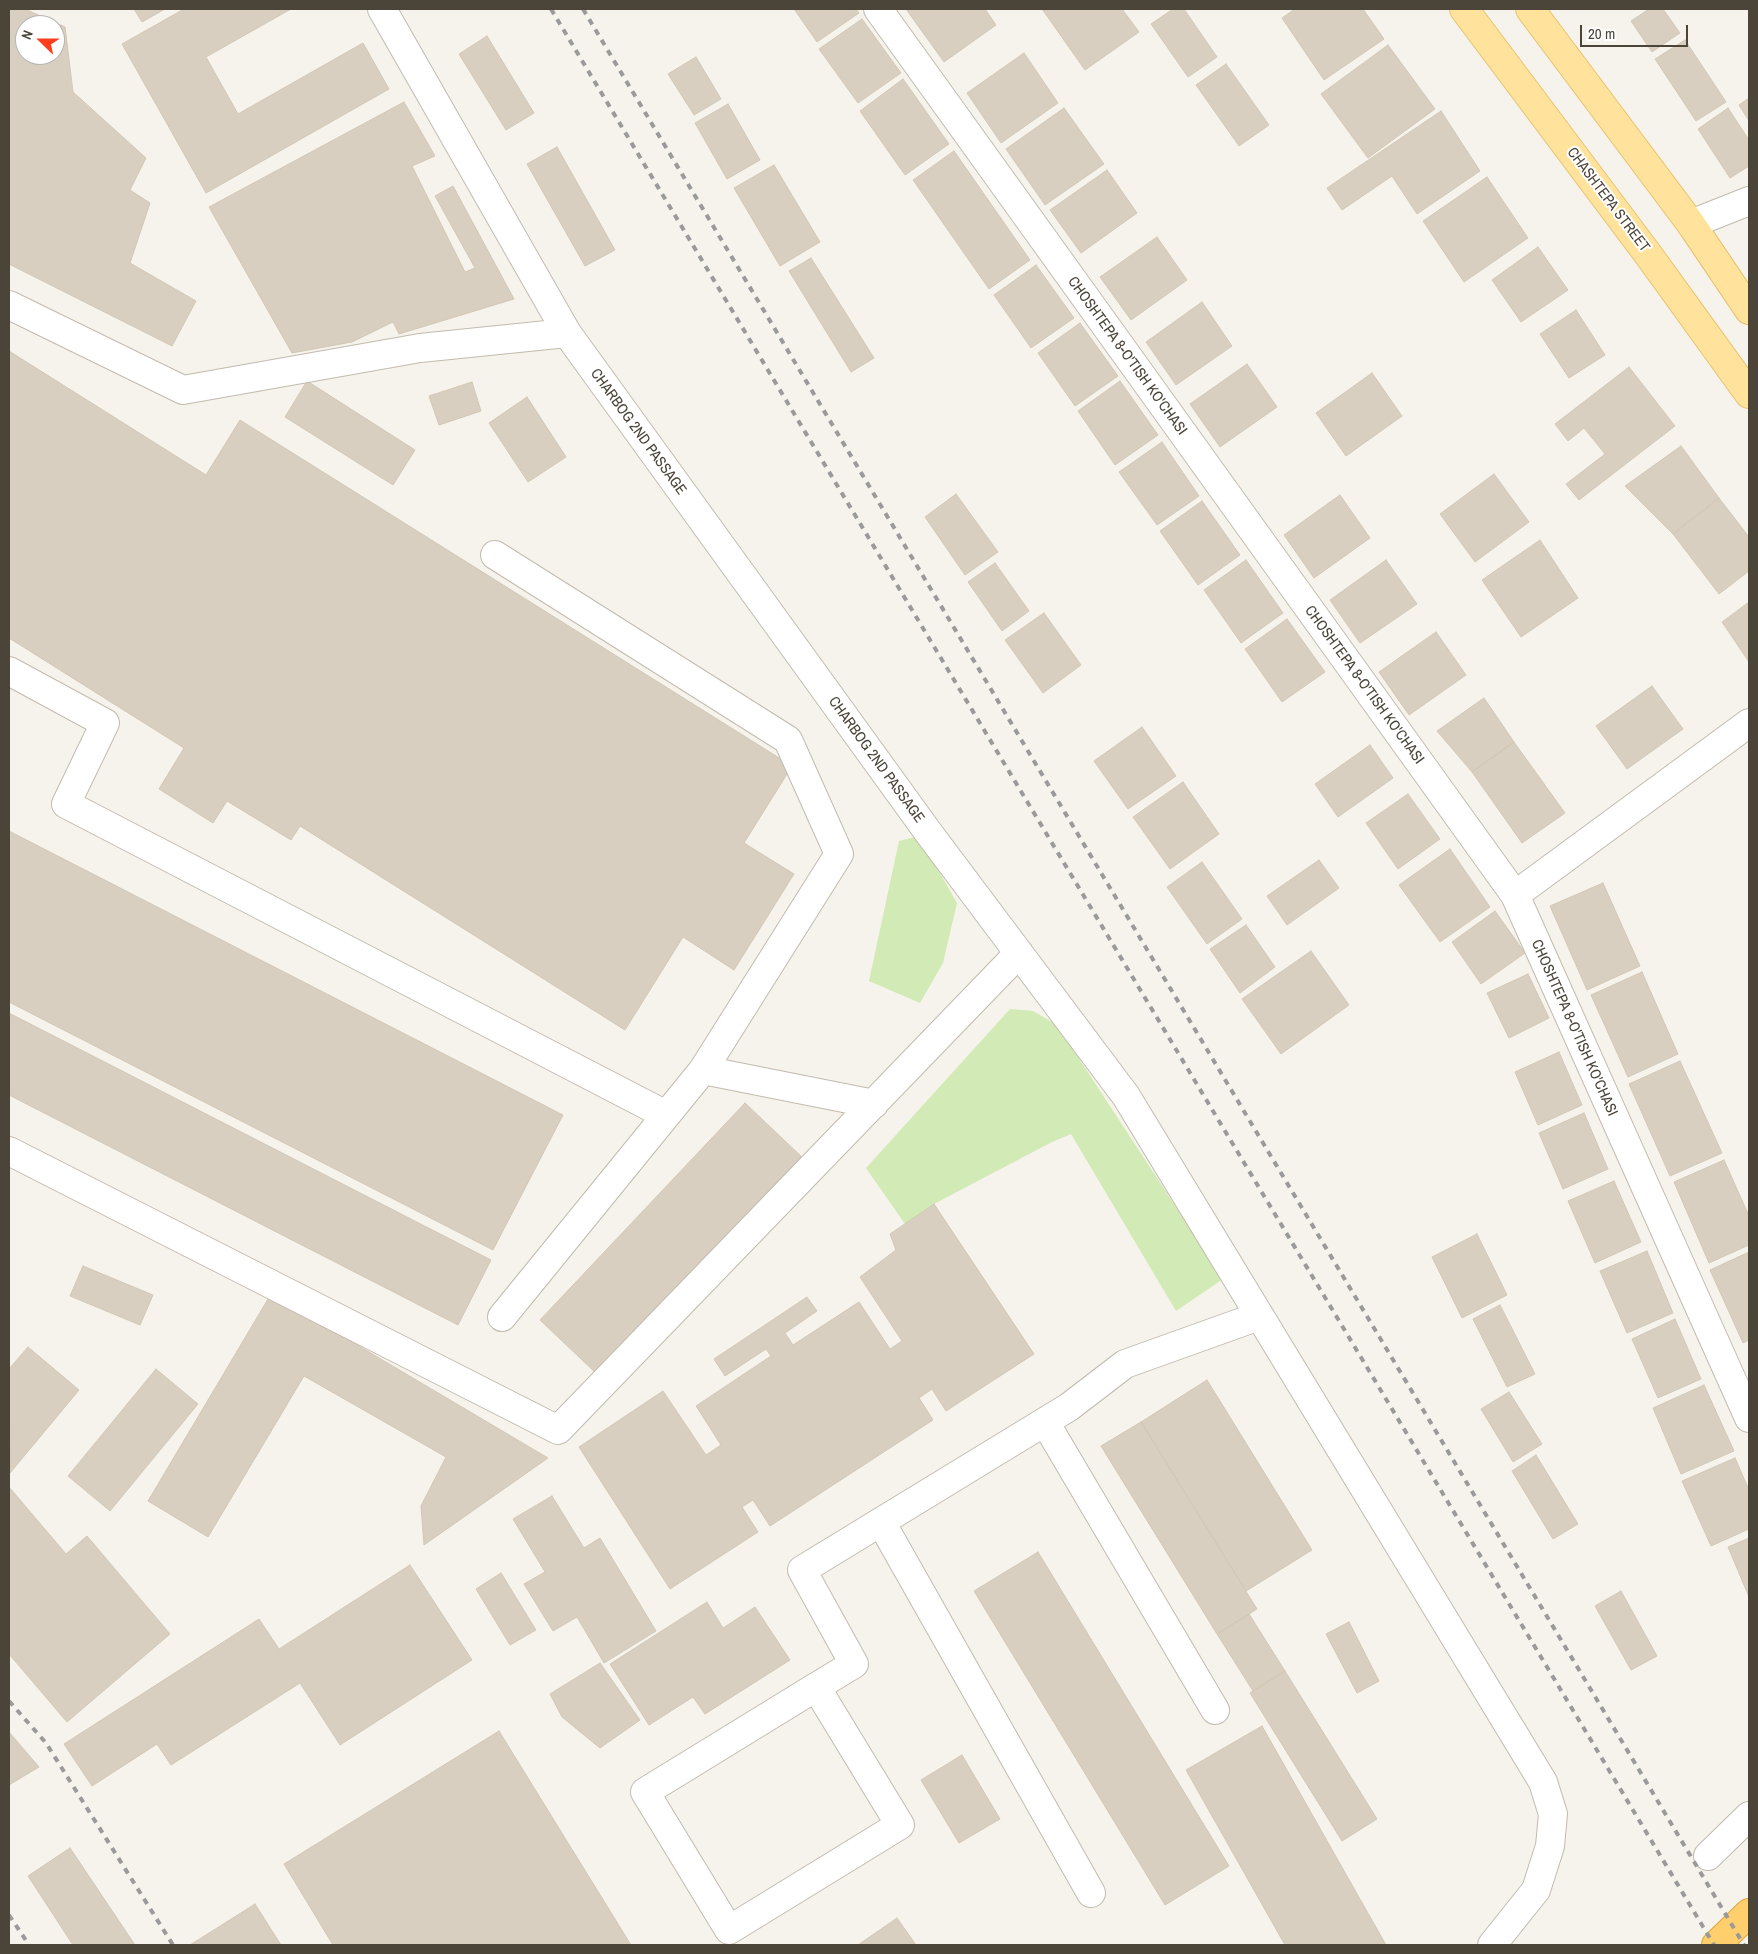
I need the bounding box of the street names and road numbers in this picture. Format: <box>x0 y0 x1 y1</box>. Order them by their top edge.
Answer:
street label: CHASHTEPA STREET <box>1563 144 1653 256</box>
street label: CHOSHTEPA 8-O'TISH KO'CHASI <box>1064 273 1190 439</box>
street label: CHARBOG 2ND PASSAGE <box>586 365 690 499</box>
street label: CHOSHTEPA 8-O'TISH KO'CHASI <box>1301 602 1427 768</box>
street label: CHARBOG 2ND PASSAGE <box>824 693 928 827</box>
street label: CHOSHTEPA 8-O'TISH KO'CHASI <box>1527 937 1621 1119</box>

